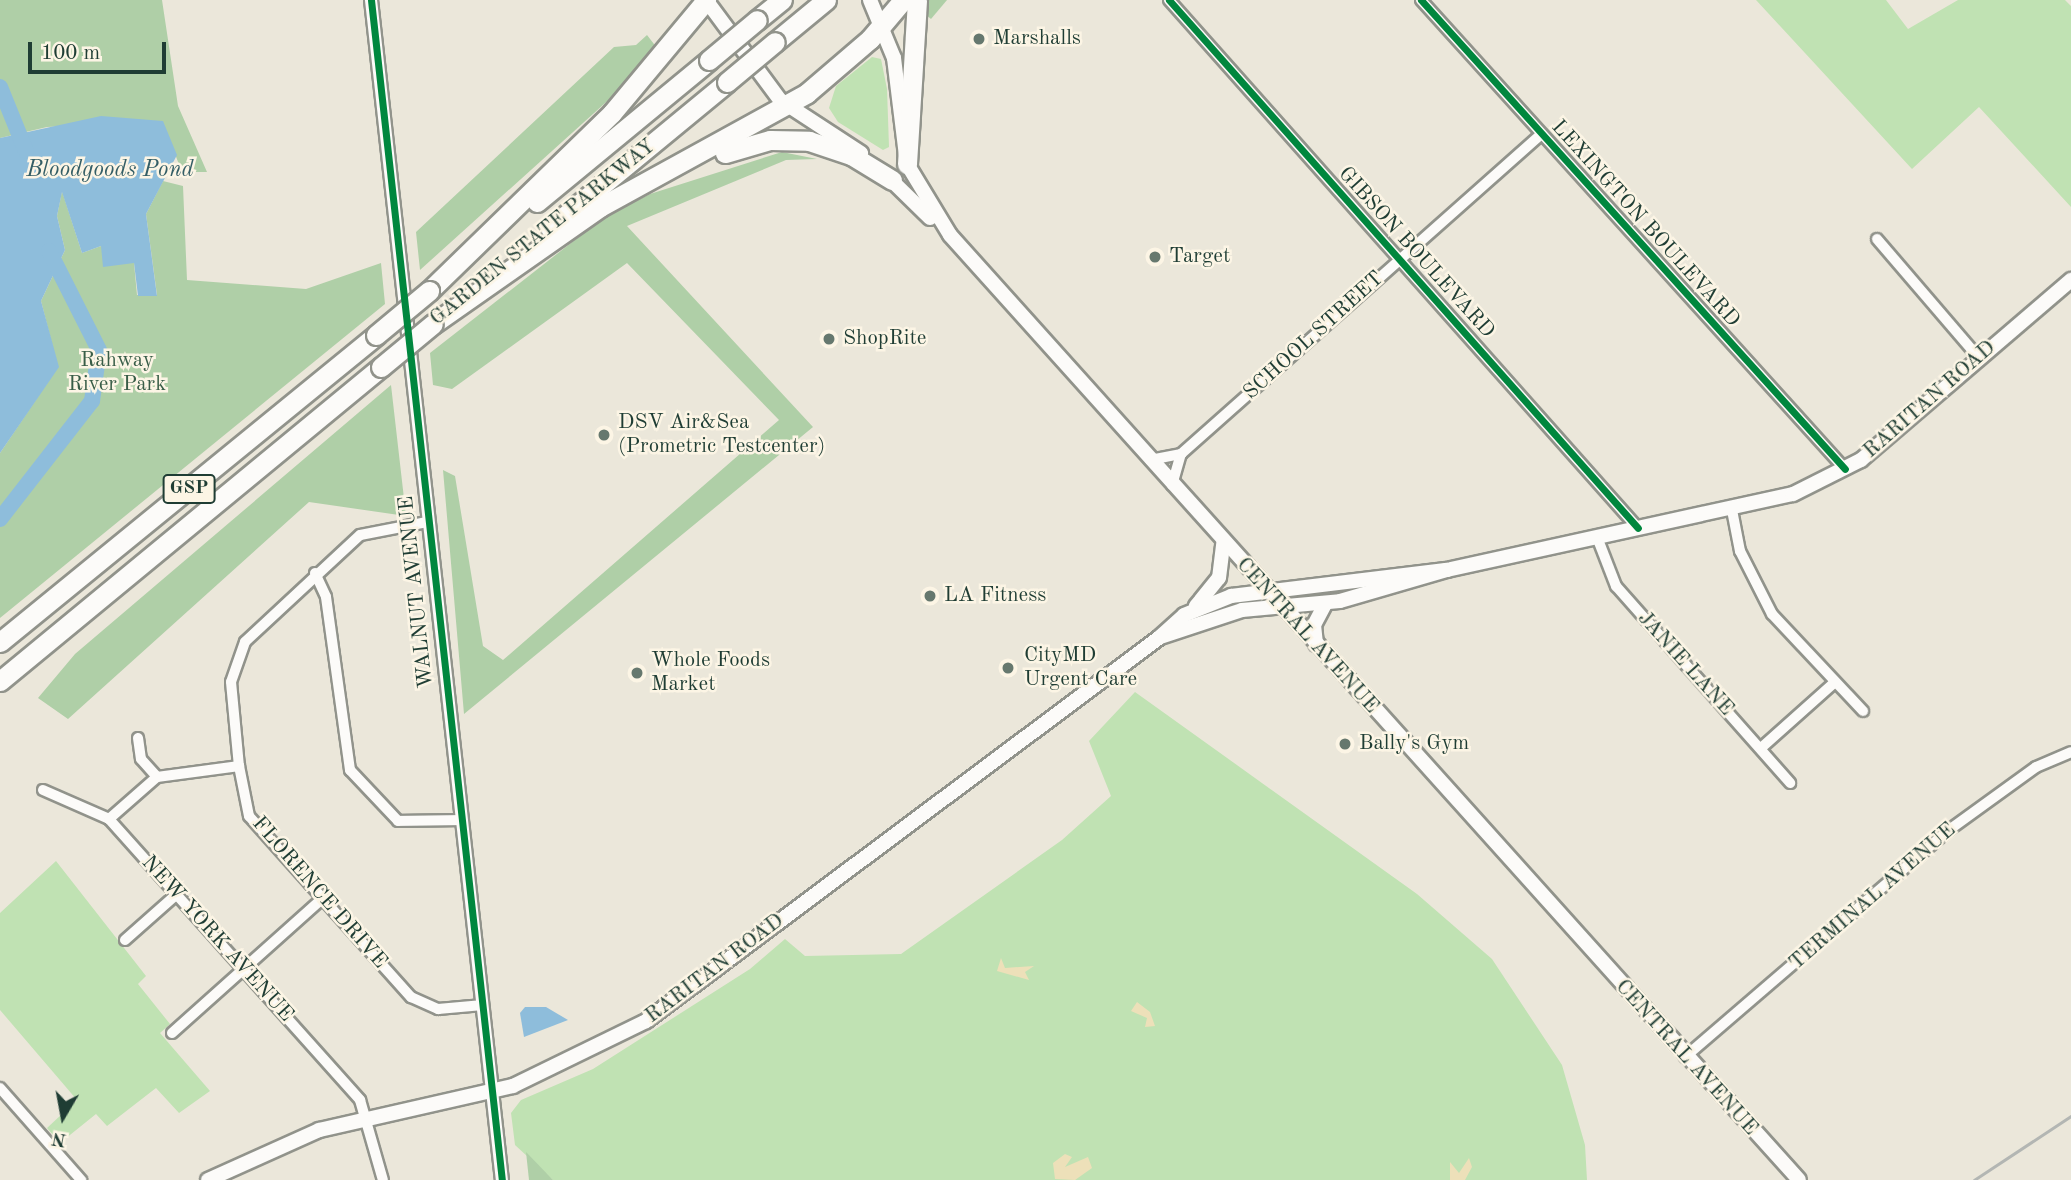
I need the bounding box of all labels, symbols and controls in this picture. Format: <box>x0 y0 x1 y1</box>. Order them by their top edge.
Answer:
place label: Marshalls <box>993 26 1081 52</box>
scale bar <box>32 28 170 72</box>
marker: Marshalls <box>971 31 987 47</box>
text: 100 m <box>41 43 100 64</box>
street label: LEXINGTON BOULEVARD <box>1545 115 1745 333</box>
street label: GARDEN STATE PARKWAY <box>425 134 661 332</box>
water label: Bloodgoods Pond <box>26 156 194 184</box>
street label: GIBSON BOULEVARD <box>1332 162 1500 344</box>
place label: Target <box>1169 244 1230 270</box>
marker: Target <box>1147 249 1163 265</box>
street label: SCHOOL STREET <box>1239 266 1389 406</box>
place label: ShopRite <box>843 326 926 352</box>
marker: ShopRite <box>821 331 837 347</box>
street label: RARITAN ROAD <box>1859 336 2001 464</box>
park label: Rahway River Park <box>68 348 166 398</box>
place label: DSV Air&Sea (Prometric Testcenter) <box>618 410 825 460</box>
marker: DSV Air&Sea (Prometric Testcenter) <box>596 427 612 443</box>
road number: GSP <box>161 474 217 504</box>
street label: WALNUT AVENUE <box>394 495 440 689</box>
street label: CENTRAL AVENUE <box>1230 553 1384 719</box>
place label: LA Fitness <box>944 583 1046 609</box>
marker: LA Fitness <box>922 588 938 604</box>
street label: JANIE LANE <box>1632 607 1738 721</box>
place label: CityMD Urgent Care <box>1024 643 1137 693</box>
place label: Whole Foods Market <box>651 648 770 698</box>
marker: CityMD Urgent Care <box>998 658 1018 678</box>
marker: Whole Foods Market <box>629 665 645 681</box>
place label: Bally's Gym <box>1359 731 1469 757</box>
marker: Bally's Gym <box>1337 736 1353 752</box>
street label: FLORENCE DRIVE <box>246 812 392 974</box>
street label: TERMINAL AVENUE <box>1785 818 1961 976</box>
street label: NEW YORK AVENUE <box>136 851 298 1027</box>
street label: RARITAN ROAD <box>641 909 789 1029</box>
street label: CENTRAL AVENUE <box>1609 975 1763 1141</box>
north arrow <box>28 1082 98 1152</box>
text: N <box>50 1128 68 1149</box>

